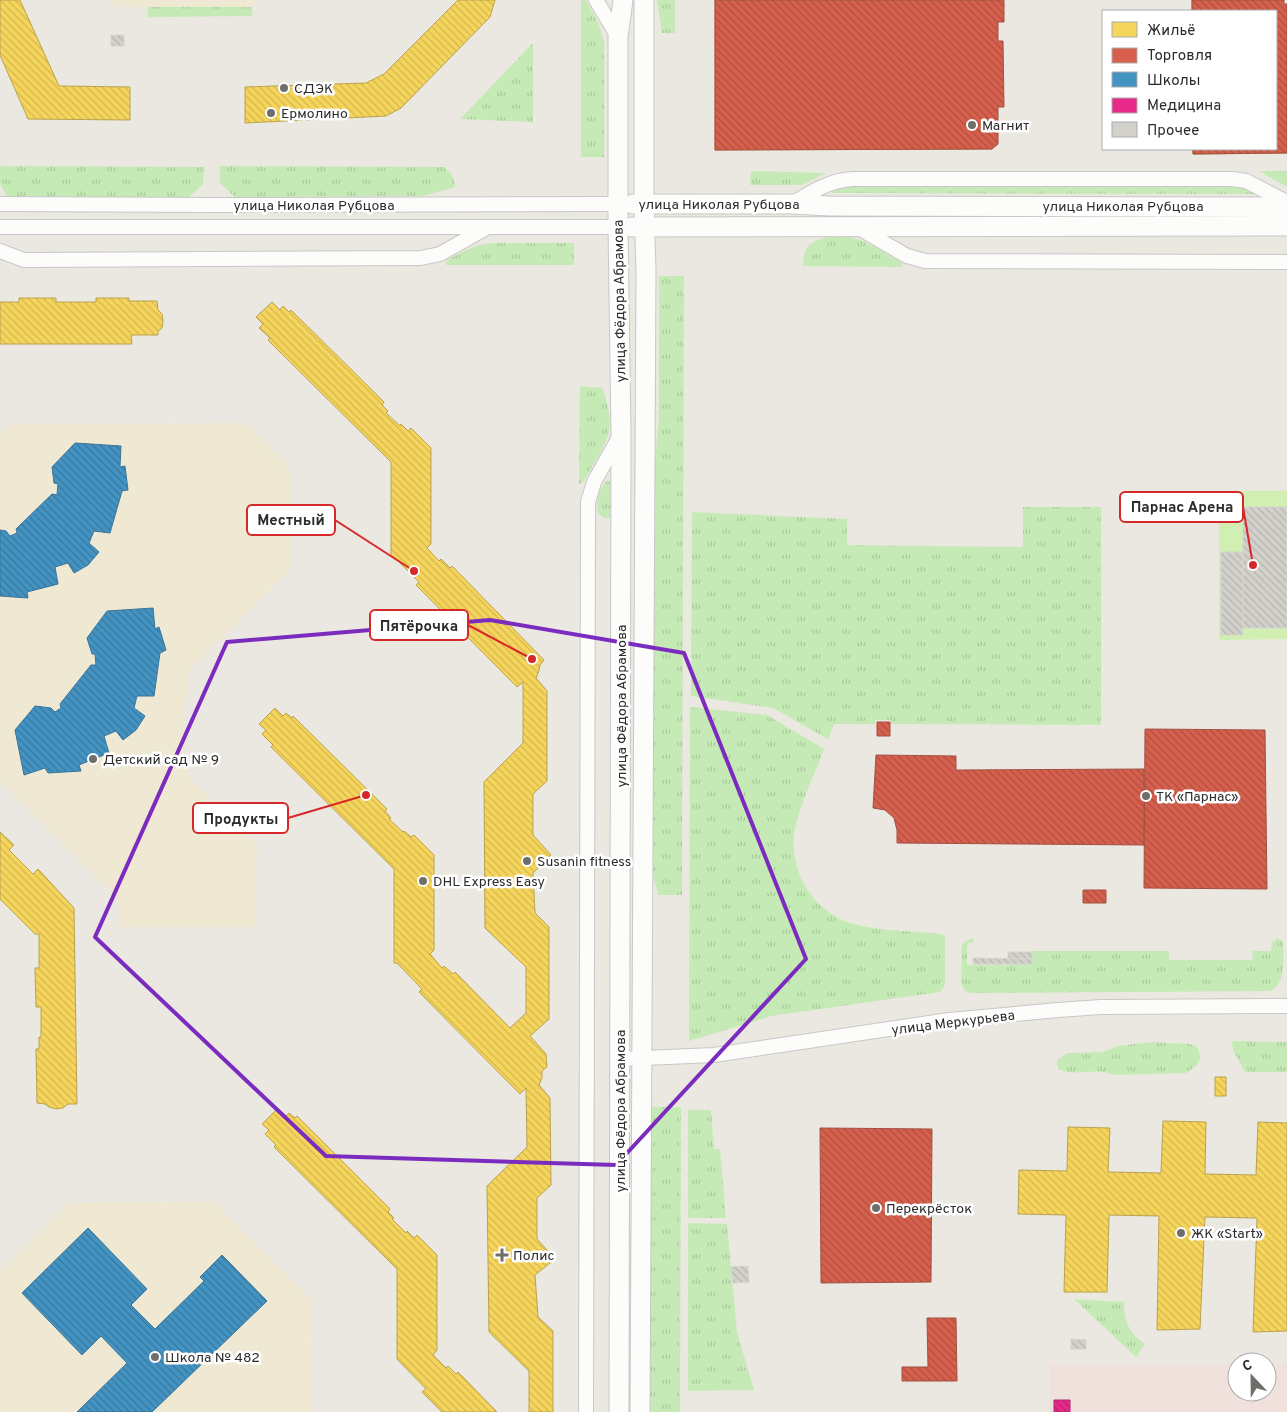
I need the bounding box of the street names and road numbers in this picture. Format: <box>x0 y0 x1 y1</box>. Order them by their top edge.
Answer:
street label: улица Николая Рубцова <box>638 197 800 214</box>
street label: улица Николая Рубцова <box>233 198 395 215</box>
street label: улица Николая Рубцова <box>1042 199 1204 216</box>
street label: улица Фёдора Абрамова <box>611 219 630 383</box>
street label: улица Фёдора Абрамова <box>614 625 631 787</box>
street label: улица Меркурьева <box>890 1007 1016 1039</box>
street label: улица Фёдора Абрамова <box>613 1030 630 1192</box>

